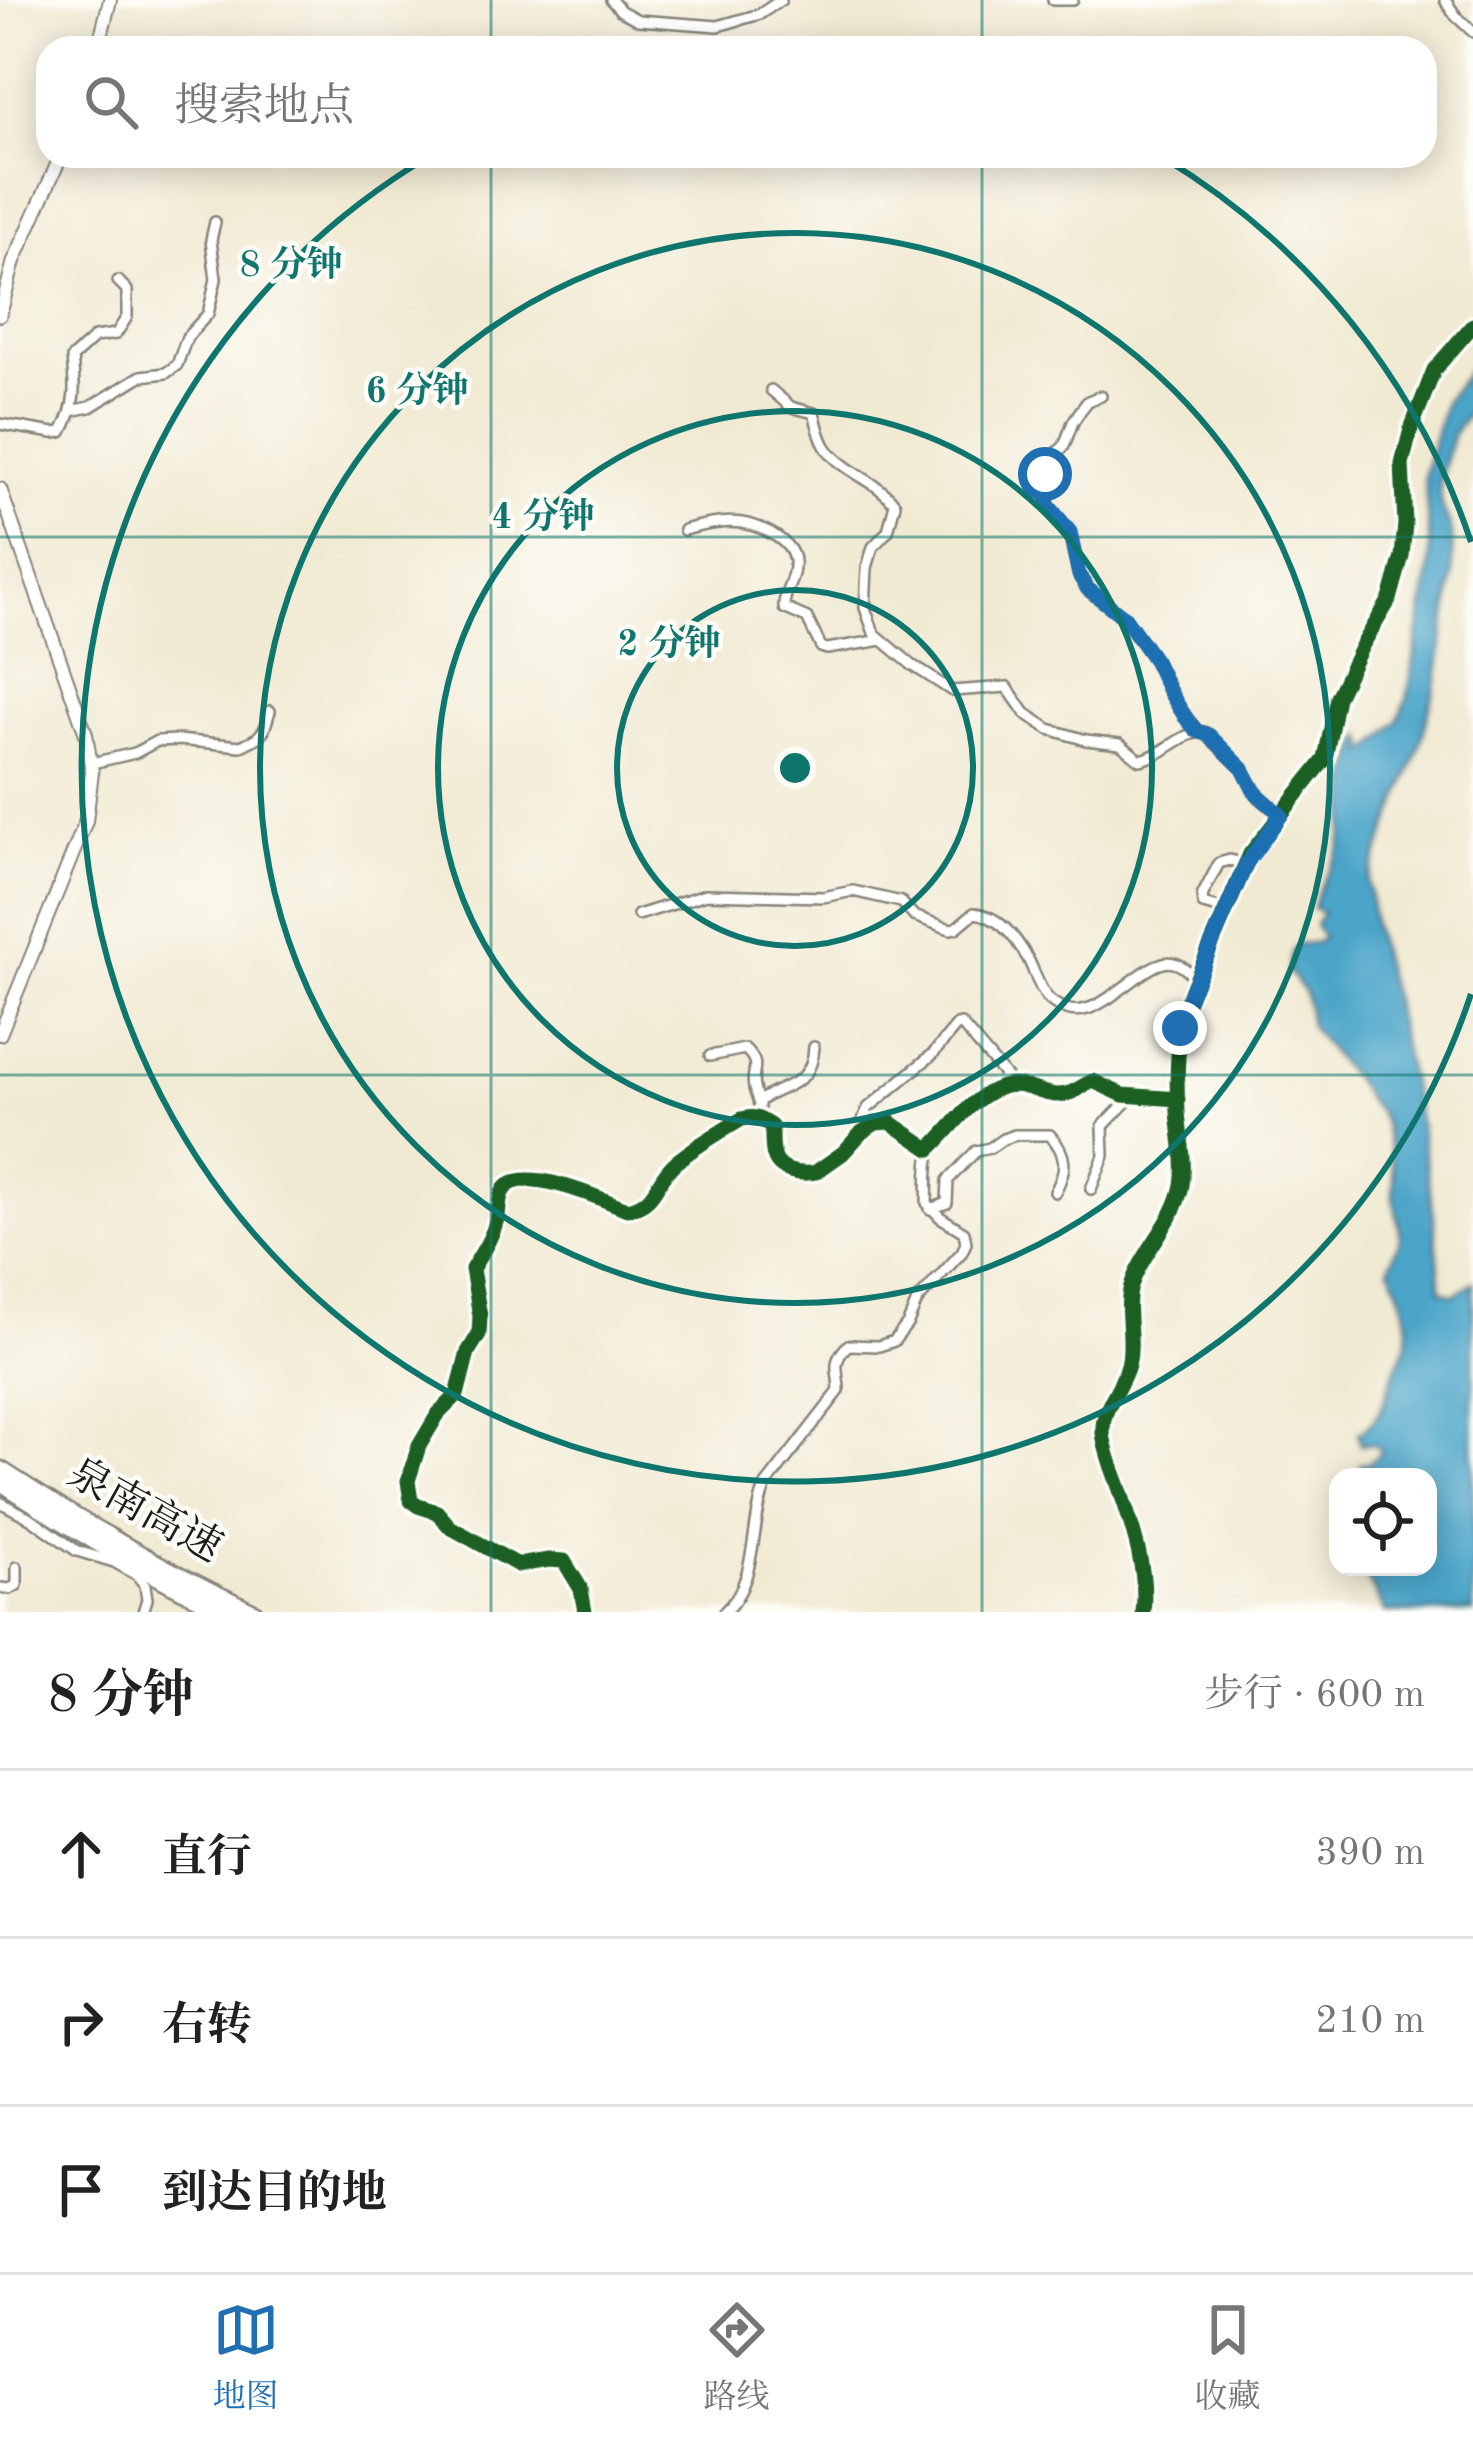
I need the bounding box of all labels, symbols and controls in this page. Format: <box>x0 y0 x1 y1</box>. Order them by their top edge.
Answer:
search box <box>36 36 1437 168</box>
icon: search <box>78 69 144 135</box>
text: 搜索地点 <box>174 86 354 131</box>
text: 8 分钟 <box>240 245 342 285</box>
text: 6 分钟 <box>366 371 468 411</box>
route start <box>1018 447 1072 501</box>
text: 4 分钟 <box>492 497 594 537</box>
text: 2 分钟 <box>618 624 720 664</box>
centre of rings <box>774 747 816 789</box>
route end <box>1153 1001 1207 1055</box>
street label: 泉南高速 <box>60 1449 230 1571</box>
map controls <box>1329 1468 1437 1576</box>
button: locate <box>1329 1468 1437 1576</box>
text: 8 分钟 <box>48 1672 194 1723</box>
text: 步行 · 600 m <box>1204 1676 1425 1715</box>
icon: ahead <box>48 1821 114 1887</box>
text: 390 m <box>1315 1834 1425 1873</box>
text: 直行 <box>162 1837 252 1882</box>
icon: right <box>48 1989 114 2055</box>
text: 210 m <box>1315 2002 1425 2041</box>
text: 右转 <box>162 2005 252 2050</box>
icon: arrive <box>48 2157 114 2223</box>
text: 到达目的地 <box>162 2173 387 2218</box>
tab: 地图 <box>213 2297 279 2419</box>
tab: 路线 <box>704 2297 770 2419</box>
tab: 收藏 <box>1195 2297 1261 2419</box>

